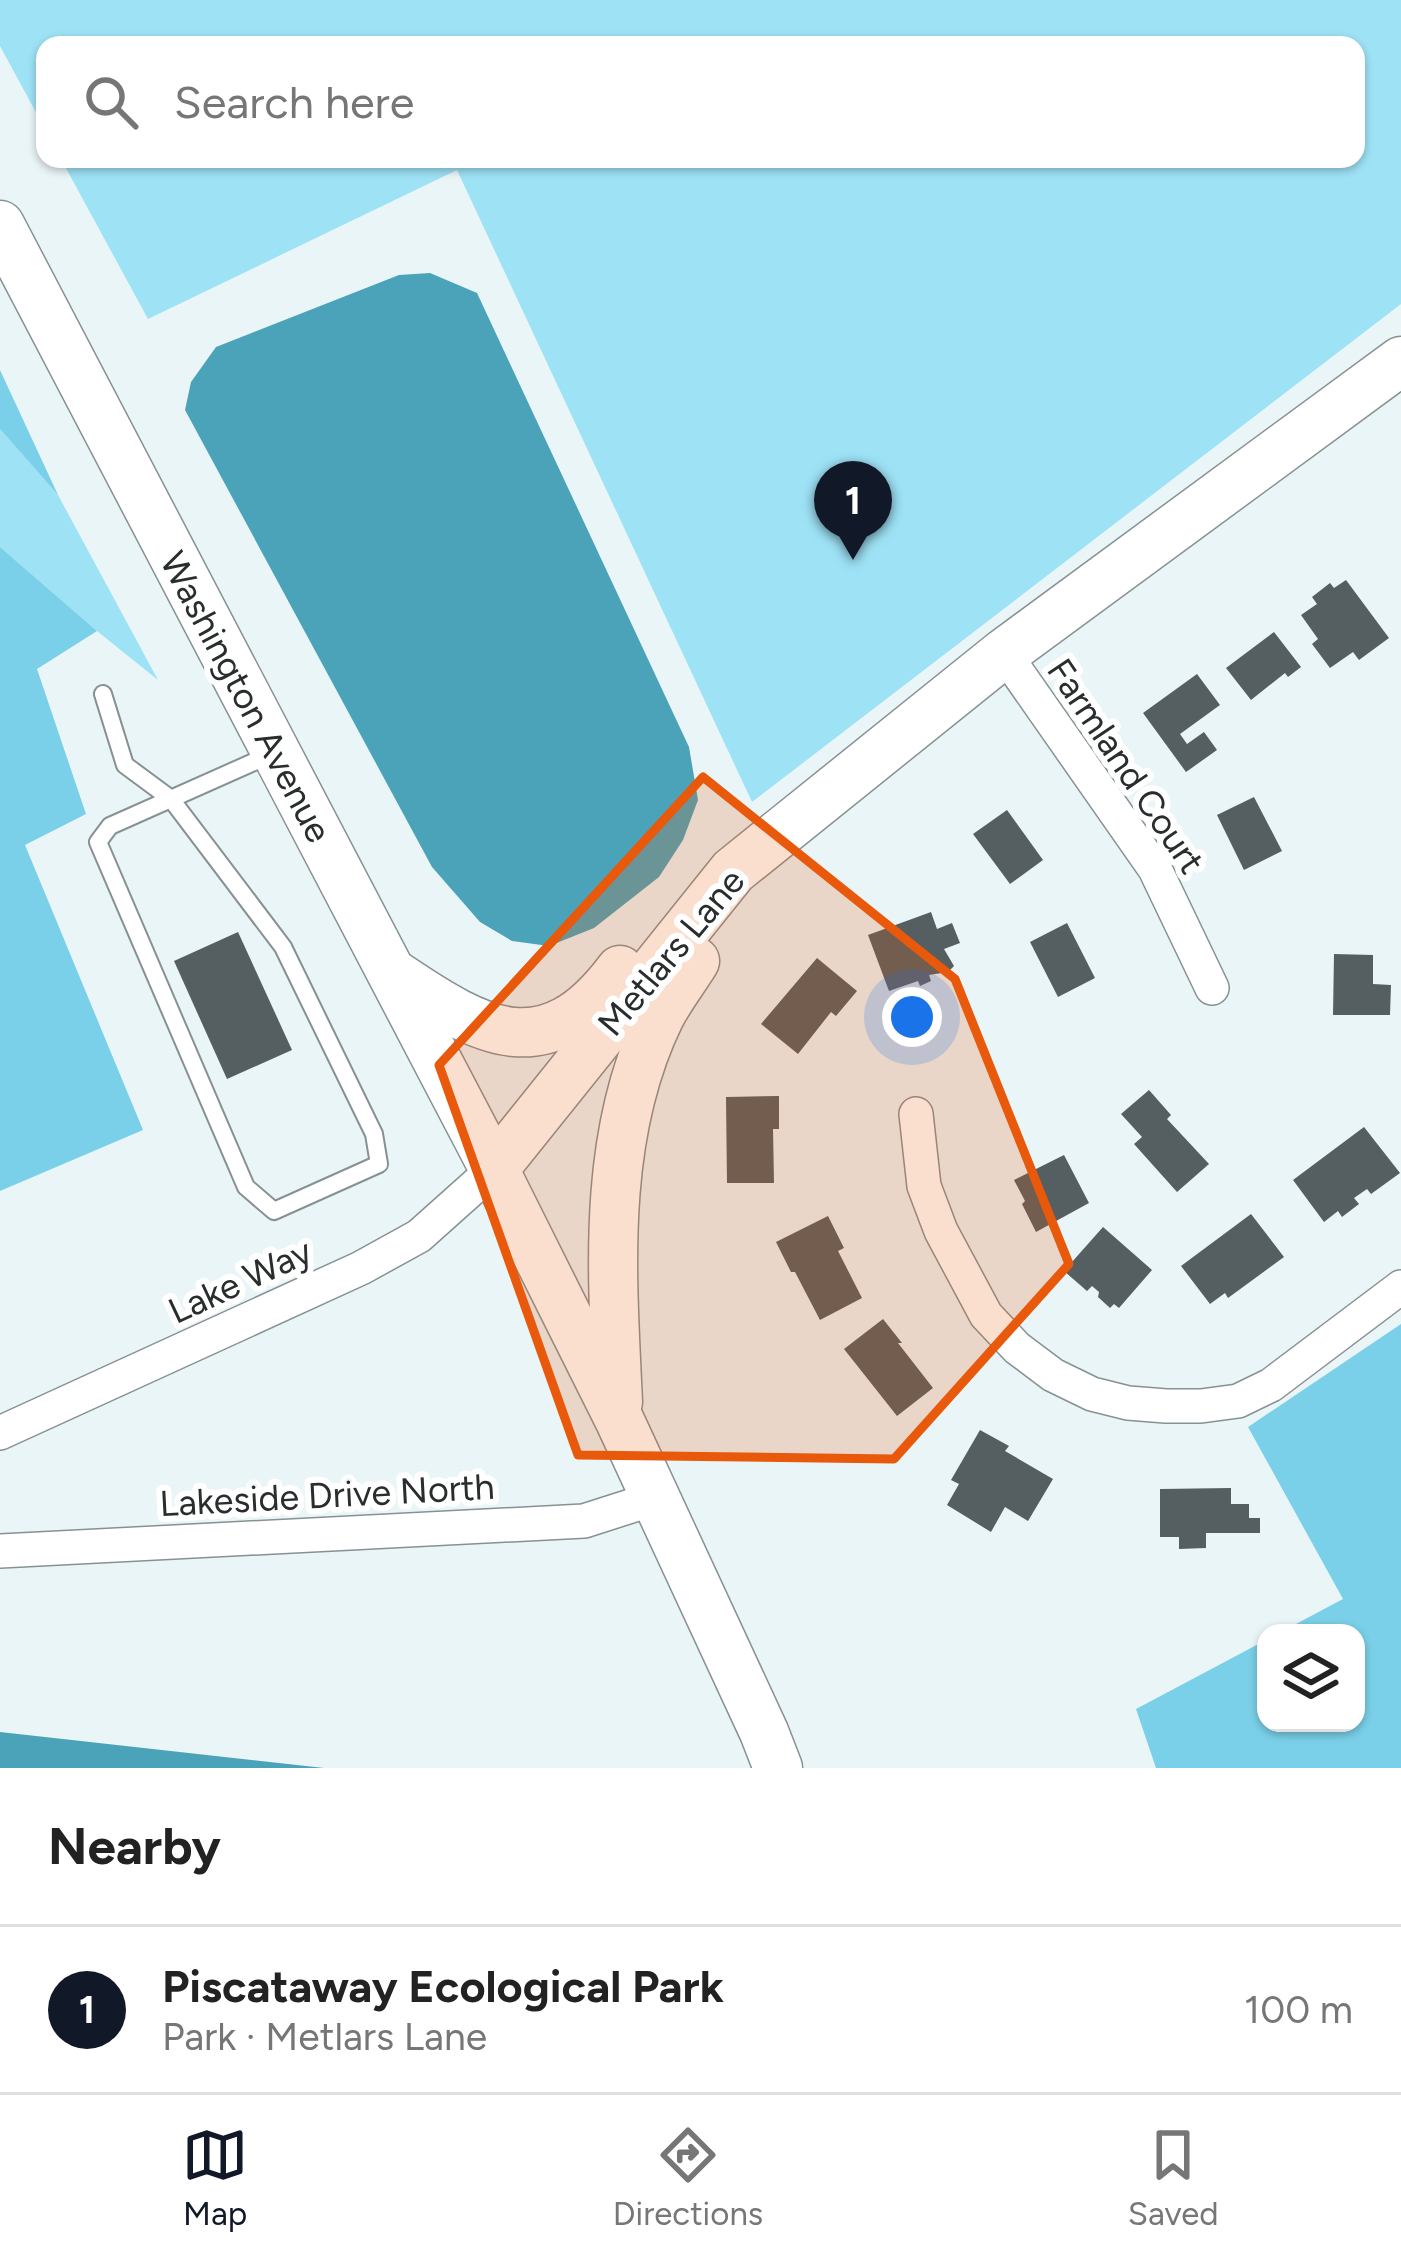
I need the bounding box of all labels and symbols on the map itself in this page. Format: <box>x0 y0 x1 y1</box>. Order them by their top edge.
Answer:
pin: 1 <box>814 461 892 560</box>
street label: Washington Avenue <box>151 544 341 850</box>
street label: Farmland Court <box>1038 651 1214 881</box>
street label: Metlars Lane <box>589 860 753 1044</box>
your location <box>882 987 942 1047</box>
street label: Lake Way <box>162 1229 318 1333</box>
street label: Lakeside Drive North <box>158 1465 496 1525</box>

